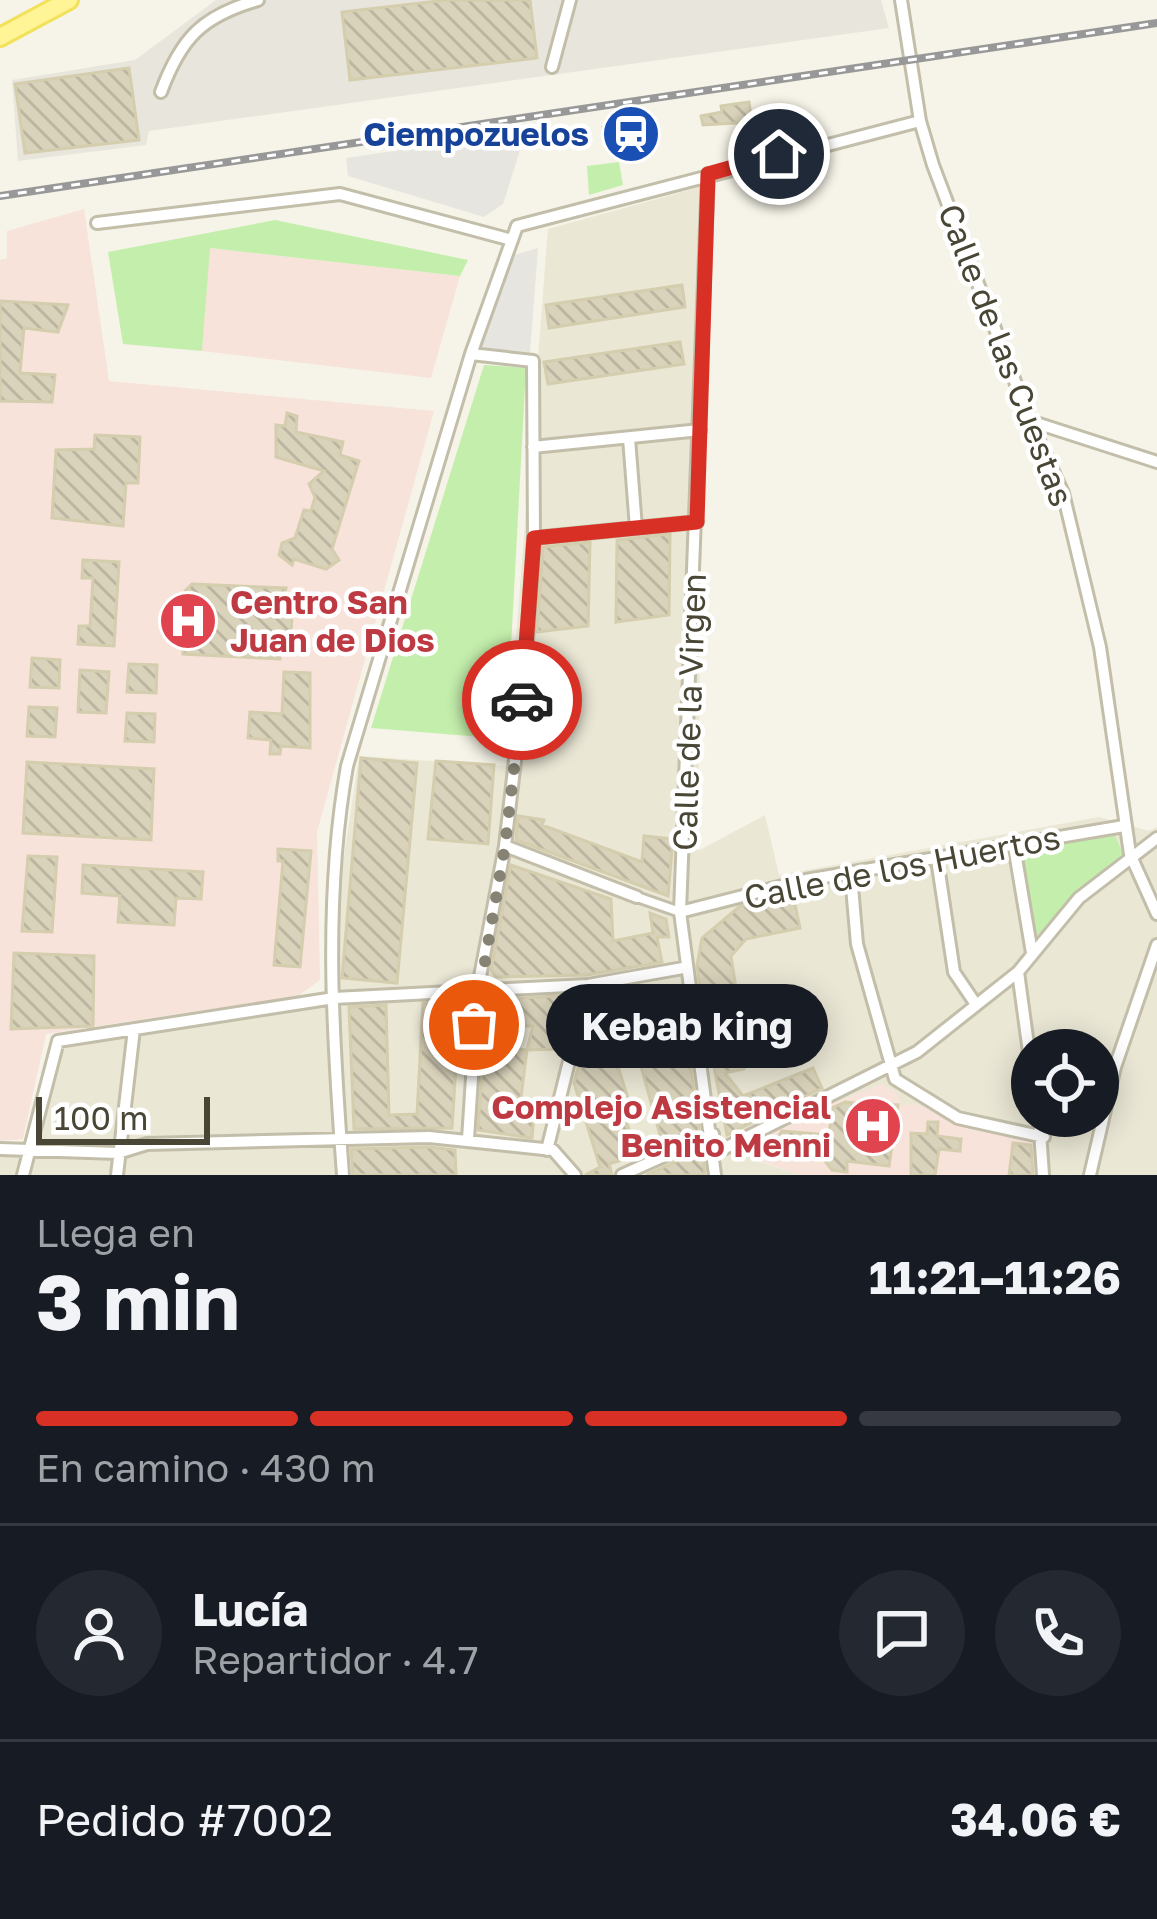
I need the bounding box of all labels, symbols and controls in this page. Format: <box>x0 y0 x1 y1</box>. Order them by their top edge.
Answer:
station icon: Ciempozuelos <box>600 103 662 165</box>
pin <box>728 103 830 205</box>
place label: Ciempozuelos <box>363 114 589 153</box>
icon: home <box>746 121 812 187</box>
street label: Calle de las Cuestas <box>931 198 1082 511</box>
street label: Calle de la Virgen <box>664 573 713 851</box>
place label: Centro San Juan de Dios <box>230 582 435 659</box>
hospital icon: Centro San Juan de Dios <box>157 590 219 652</box>
courier <box>462 640 582 760</box>
icon: car <box>489 667 555 733</box>
street label: Calle de los Huertos <box>741 817 1063 916</box>
pin <box>423 974 525 1076</box>
callout: Kebab king <box>546 983 828 1067</box>
icon: bag <box>441 992 507 1058</box>
text: Kebab king <box>581 1002 793 1049</box>
map controls <box>1011 1029 1119 1137</box>
button: locate <box>1011 1029 1119 1137</box>
place label: Complejo Asistencial Benito Menni <box>491 1087 831 1164</box>
scale bar <box>36 1091 210 1144</box>
hospital icon: Complejo Asistencial Benito Menni <box>842 1095 904 1157</box>
text: 100 m <box>54 1098 148 1137</box>
text: Llega en <box>36 1209 195 1256</box>
text: 11:21–11:26 <box>869 1250 1121 1304</box>
text: 3 min <box>36 1254 240 1347</box>
text: En camino · 430 m <box>36 1444 375 1491</box>
button: person <box>36 1570 162 1696</box>
button: chat <box>839 1570 965 1696</box>
button: phone <box>995 1570 1121 1696</box>
text: Lucía <box>192 1582 308 1636</box>
text: Repartidor · 4.7 <box>192 1636 479 1683</box>
text: Pedido #7002 <box>36 1792 333 1846</box>
text: 34.06 € <box>950 1792 1121 1846</box>

